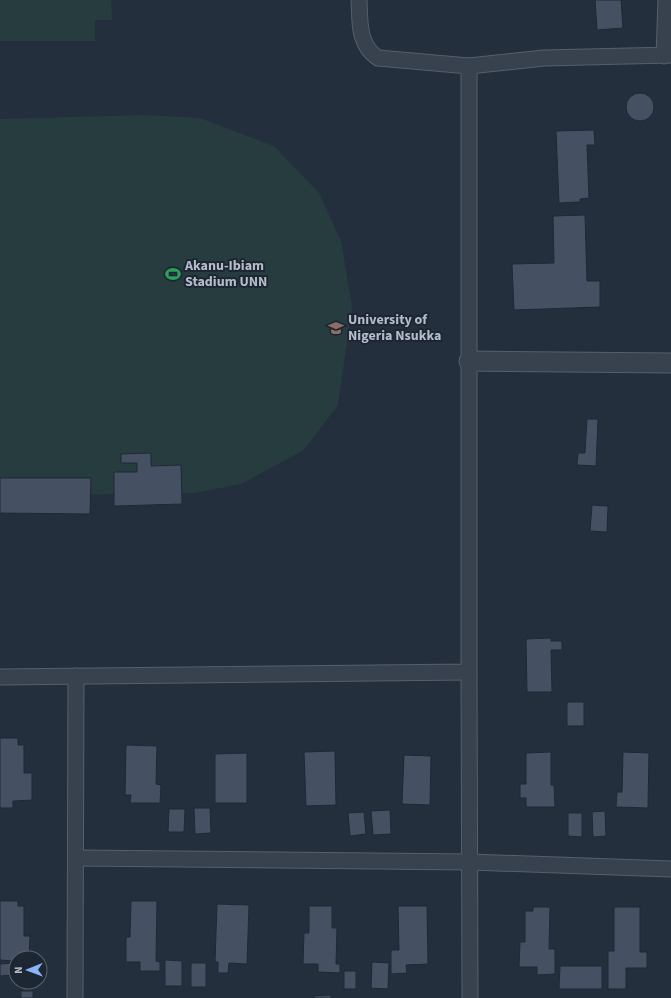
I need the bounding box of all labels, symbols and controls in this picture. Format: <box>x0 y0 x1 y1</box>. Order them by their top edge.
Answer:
place label: Akanu-Ibiam Stadium UNN <box>184 256 267 292</box>
sports icon: Akanu-Ibiam Stadium UNN <box>164 265 182 283</box>
place label: University of Nigeria Nsukka <box>348 310 441 346</box>
school or university icon: University of Nigeria Nsukka <box>327 319 345 337</box>
north arrow <box>8 950 48 990</box>
text: N <box>11 966 26 974</box>

